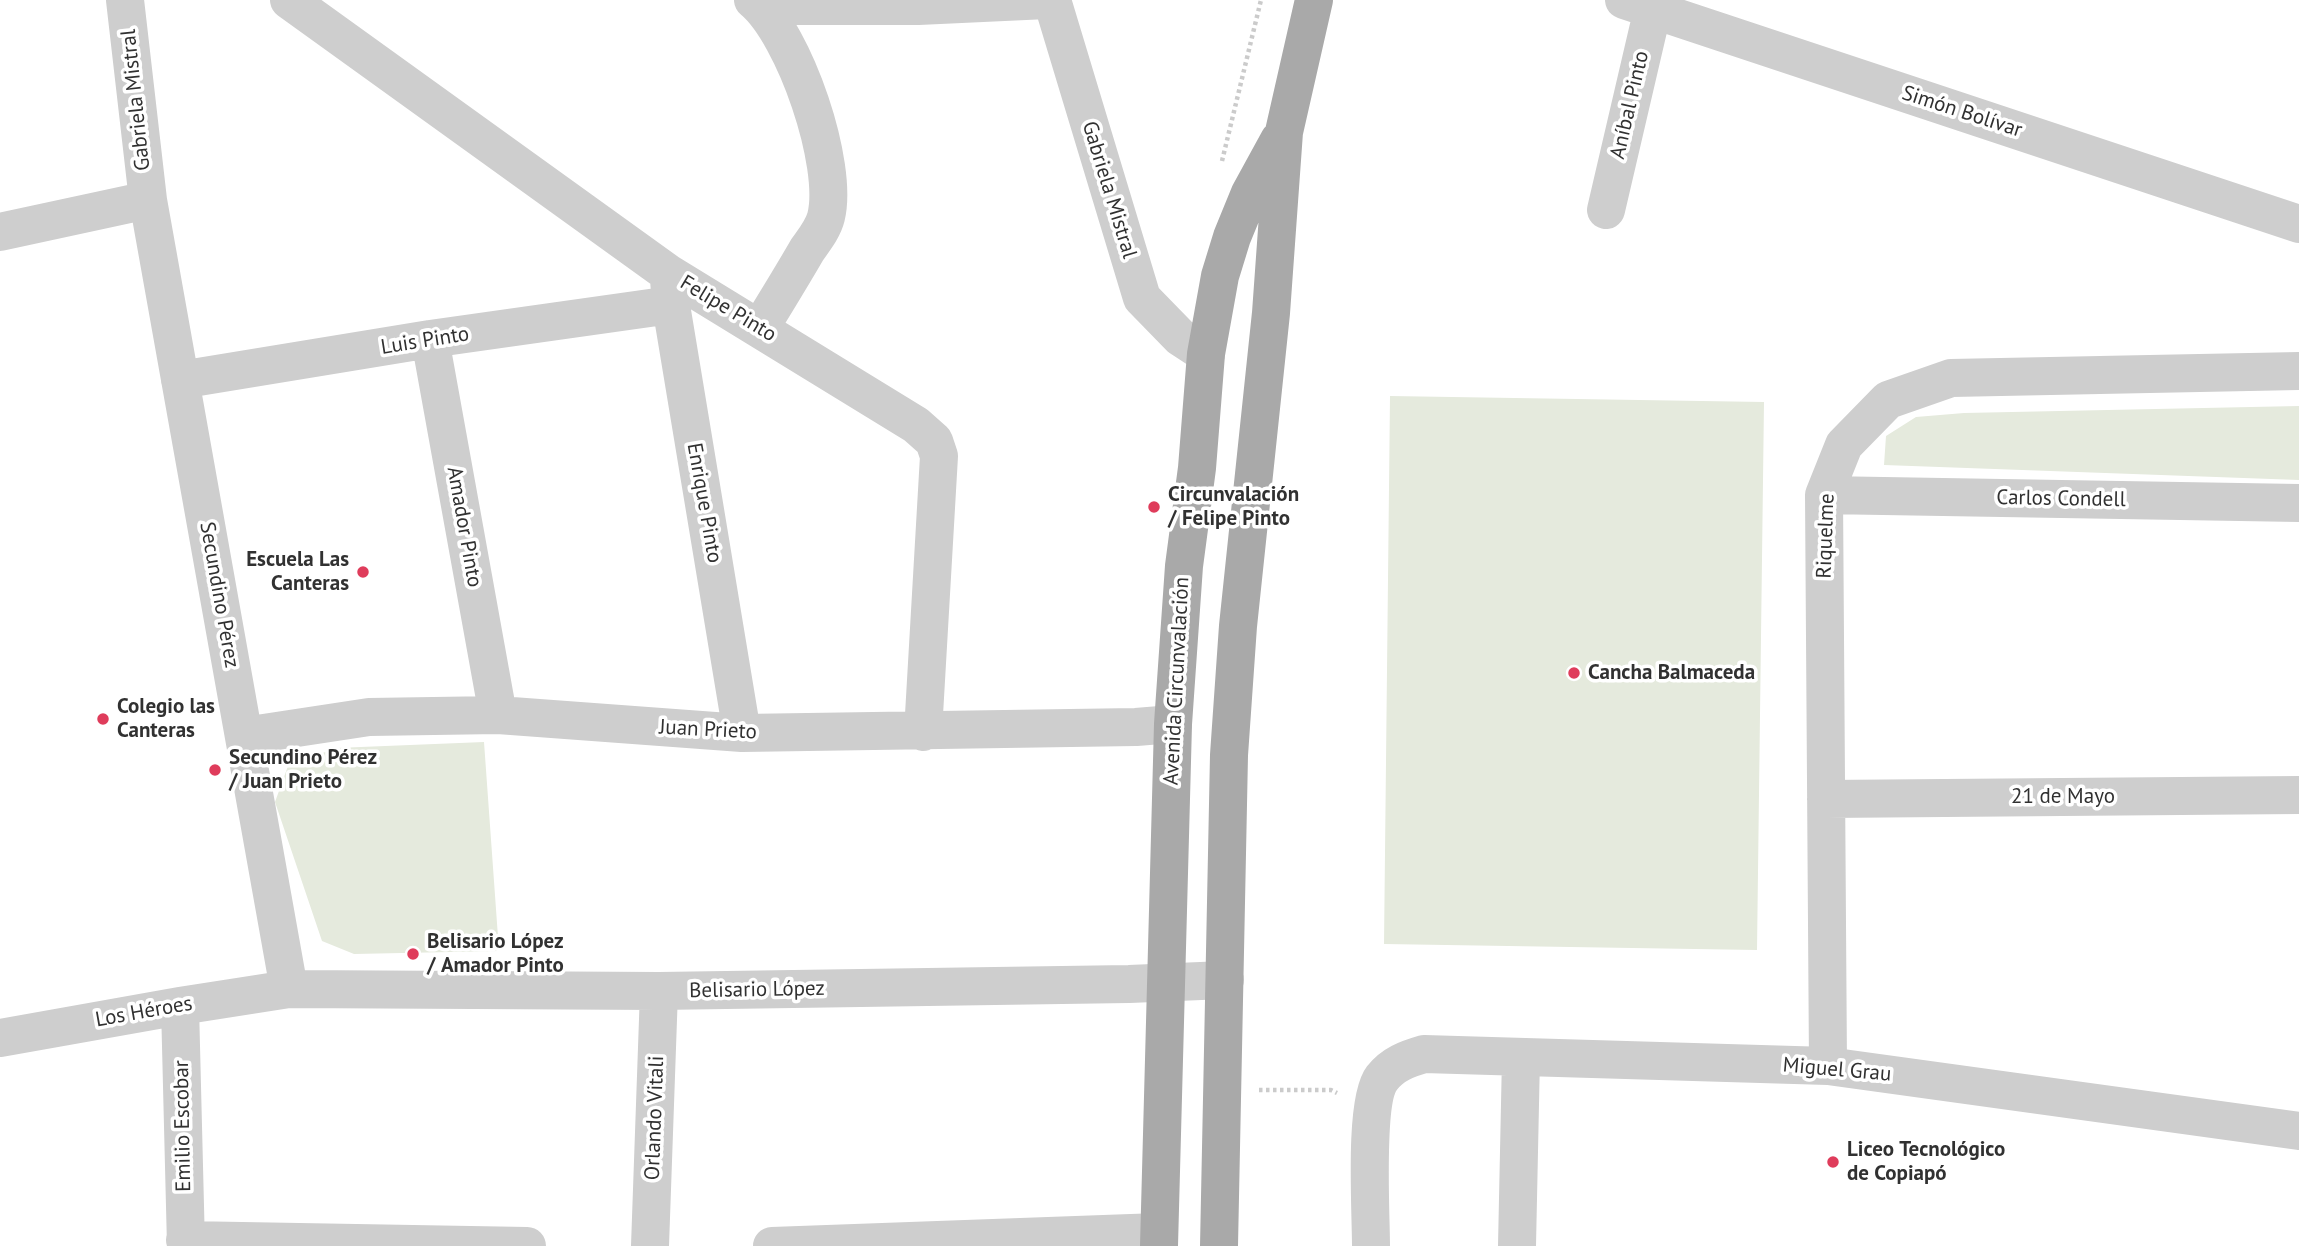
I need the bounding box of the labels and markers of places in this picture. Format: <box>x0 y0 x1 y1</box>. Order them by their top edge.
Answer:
place label: Circunvalación / Felipe Pinto <box>1168 482 1299 532</box>
marker: Circunvalación / Felipe Pinto <box>1146 499 1162 515</box>
place label: Escuela Las Canteras <box>246 547 349 597</box>
marker: Escuela Las Canteras <box>355 564 371 580</box>
place label: Cancha Balmaceda <box>1588 660 1755 686</box>
marker: Cancha Balmaceda <box>1566 665 1582 681</box>
place label: Colegio las Canteras <box>117 694 215 744</box>
marker: Colegio las Canteras <box>95 711 111 727</box>
place label: Secundino Pérez / Juan Prieto <box>229 745 377 795</box>
marker: Secundino Pérez / Juan Prieto <box>207 762 223 778</box>
place label: Belisario López / Amador Pinto <box>427 929 564 979</box>
marker: Belisario López / Amador Pinto <box>405 946 421 962</box>
place label: Liceo Tecnológico de Copiapó <box>1847 1137 2005 1187</box>
marker: Liceo Tecnológico de Copiapó <box>1825 1154 1841 1170</box>

